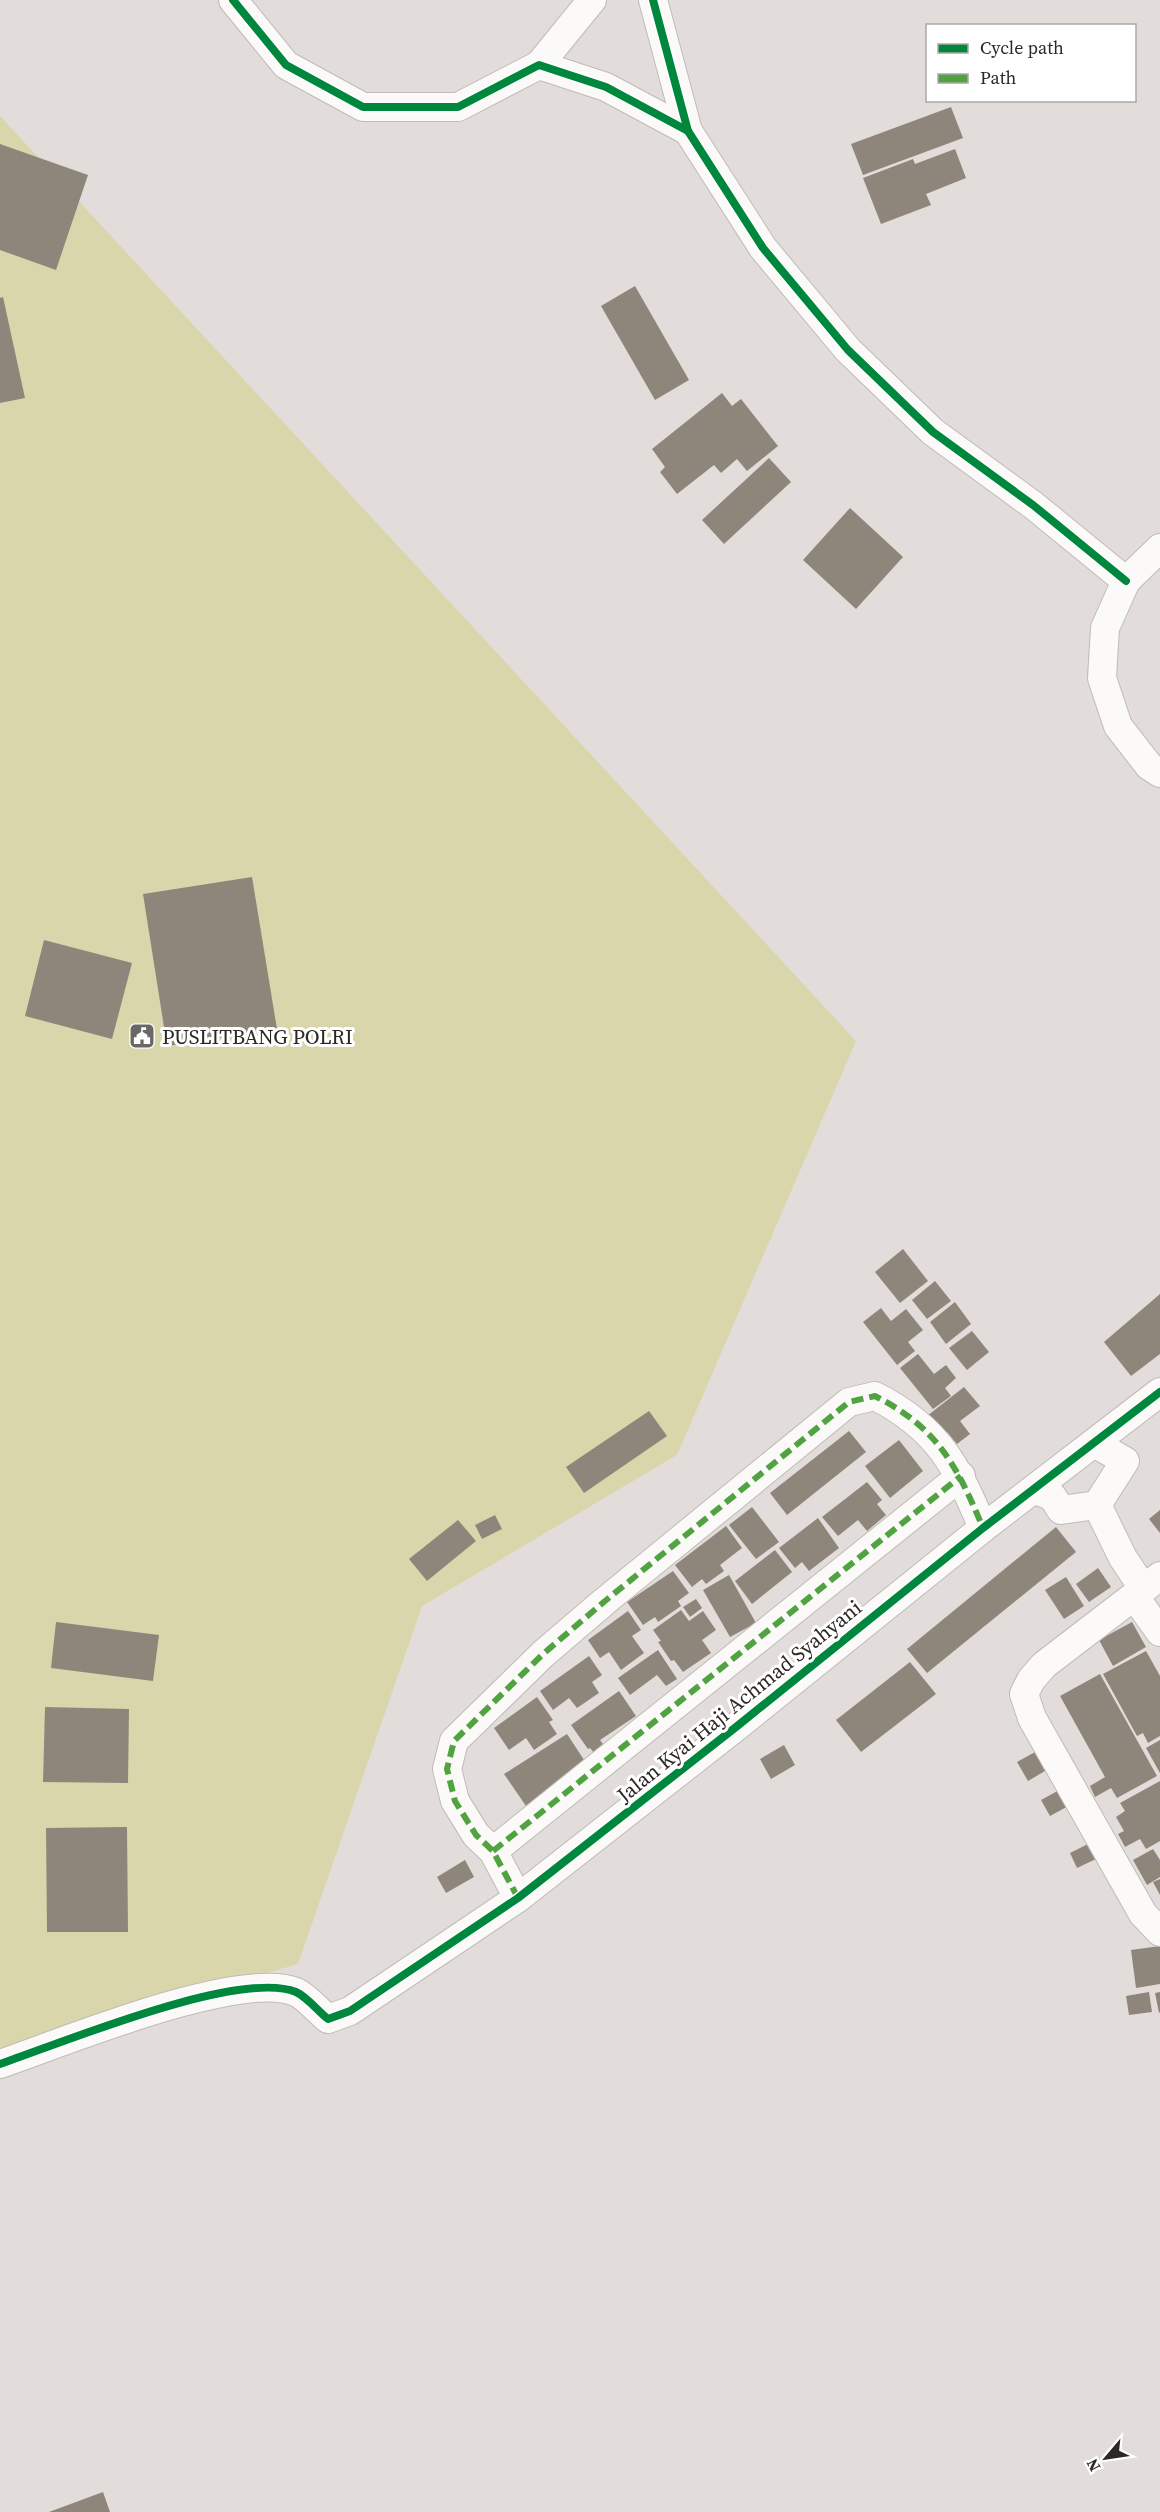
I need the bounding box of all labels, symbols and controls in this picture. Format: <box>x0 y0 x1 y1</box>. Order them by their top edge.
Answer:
legend <box>926 24 1136 102</box>
text: Cycle path <box>980 35 1064 60</box>
text: Path <box>980 65 1017 90</box>
public building icon: PUSLITBANG POLRI <box>127 1021 157 1051</box>
place label: PUSLITBANG POLRI <box>162 1022 353 1051</box>
street label: Jalan Kyai Haji Achmad Syahyani <box>610 1593 868 1810</box>
north arrow <box>1076 2428 1136 2488</box>
text: N <box>1080 2455 1105 2476</box>

